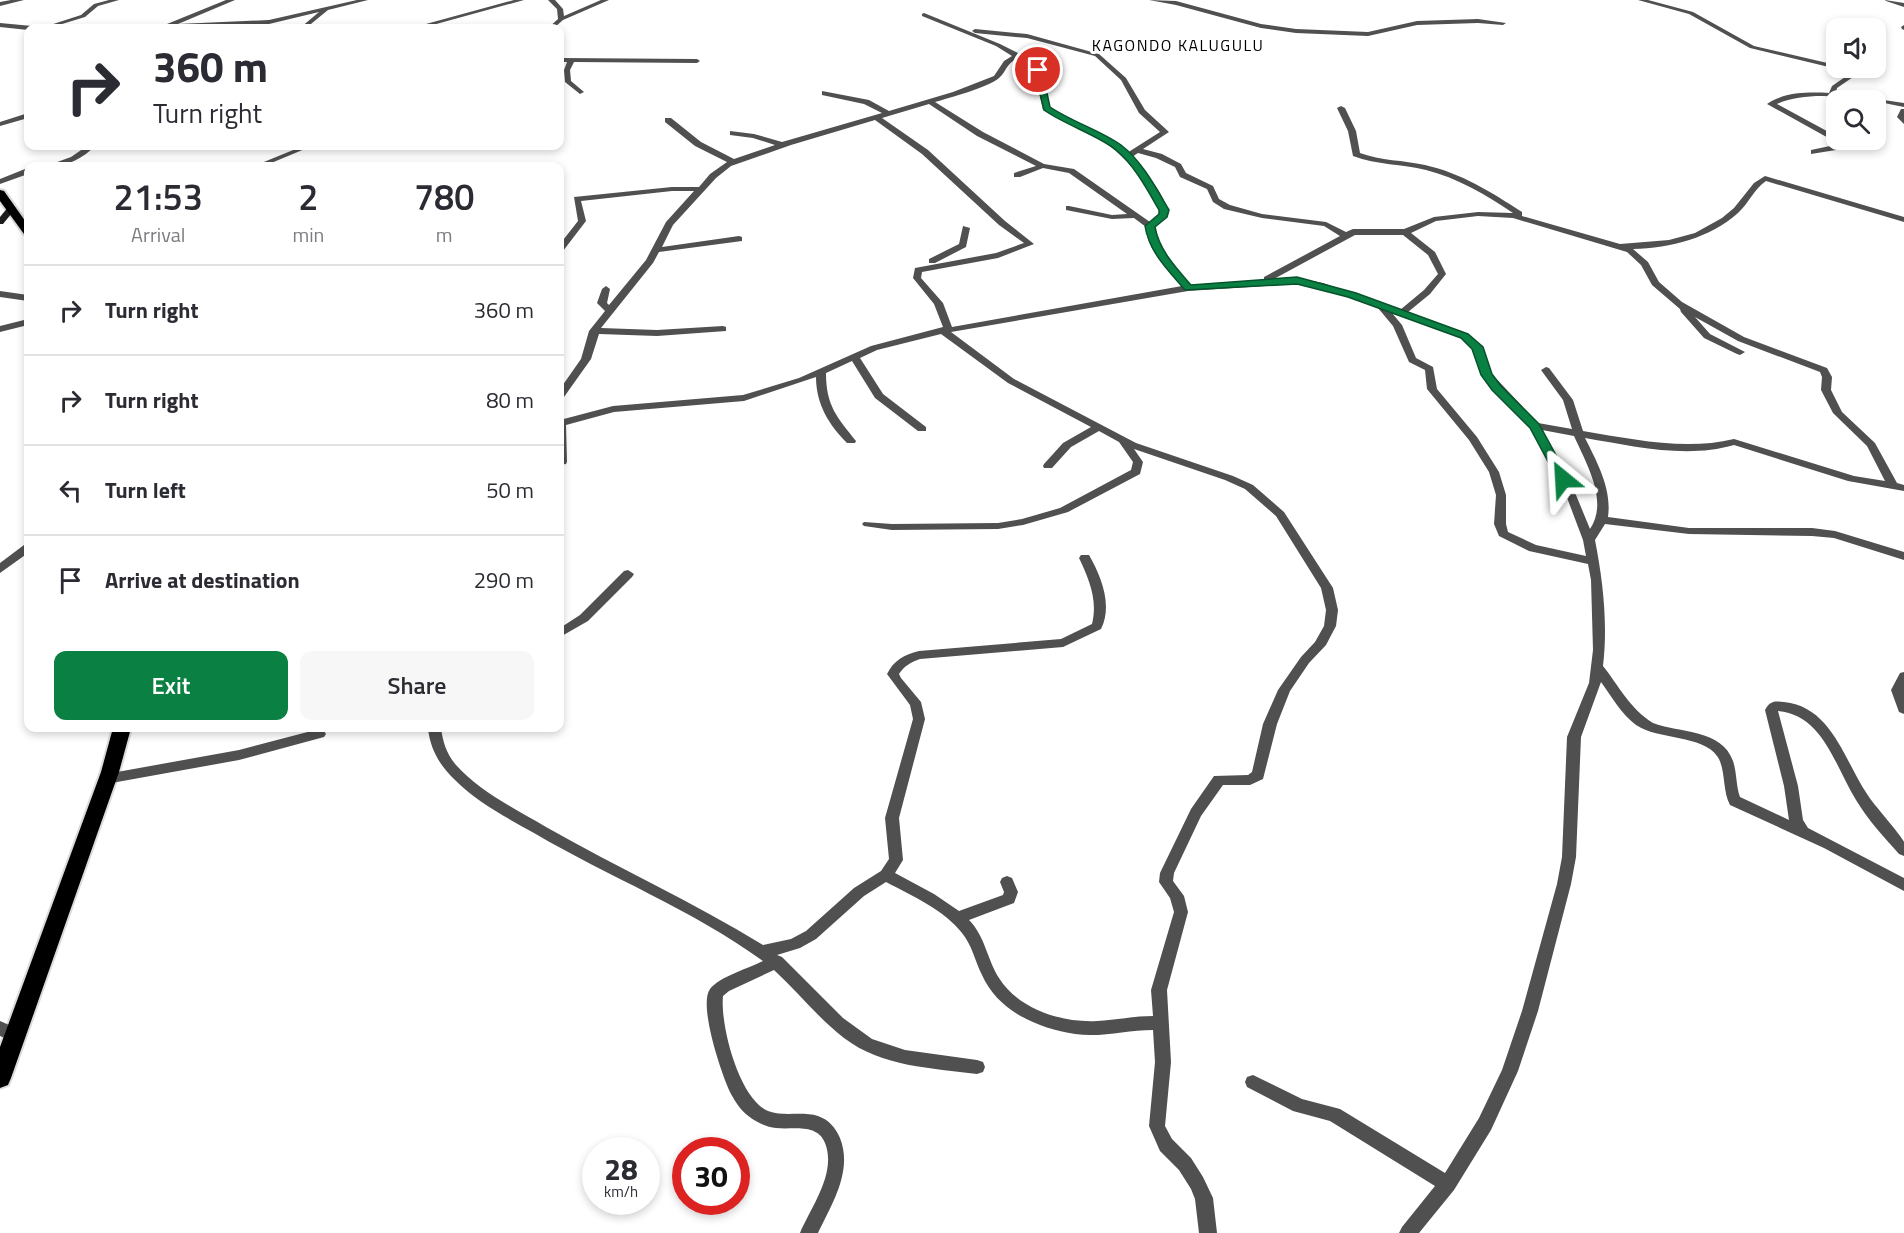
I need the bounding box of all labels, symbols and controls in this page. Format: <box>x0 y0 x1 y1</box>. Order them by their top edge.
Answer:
map controls <box>1826 18 1886 150</box>
button: sound <box>1826 18 1886 78</box>
district label: KAGONDO KALUGULU <box>1092 33 1264 57</box>
text: 360 m <box>153 34 268 98</box>
pin <box>1012 44 1063 95</box>
icon: right <box>54 48 132 126</box>
icon: arrive <box>1021 53 1054 86</box>
button: search <box>1826 90 1886 150</box>
text: Turn right <box>153 92 262 133</box>
text: 21:53 <box>114 169 203 224</box>
text: 2 <box>298 169 318 224</box>
text: 780 <box>414 169 474 224</box>
text: Arrival <box>131 219 185 250</box>
text: min <box>292 219 324 250</box>
text: m <box>436 219 452 250</box>
text: Turn right <box>105 293 199 327</box>
text: 360 m <box>474 293 534 327</box>
icon: right <box>54 294 87 327</box>
text: Turn right <box>105 383 199 417</box>
text: 80 m <box>486 383 534 417</box>
icon: right <box>54 384 87 417</box>
position arrow <box>1531 447 1595 511</box>
text: Turn left <box>105 473 186 507</box>
text: 50 m <box>486 473 534 507</box>
icon: left <box>54 474 87 507</box>
text: Arrive at destination <box>105 563 300 597</box>
text: 290 m <box>474 563 534 597</box>
icon: arrive <box>54 564 87 597</box>
button: Exit <box>54 651 288 720</box>
button: Share <box>300 651 534 720</box>
speed limit sign: 30 <box>672 1137 750 1215</box>
text: 28 <box>604 1146 638 1192</box>
text: km/h <box>604 1180 638 1203</box>

